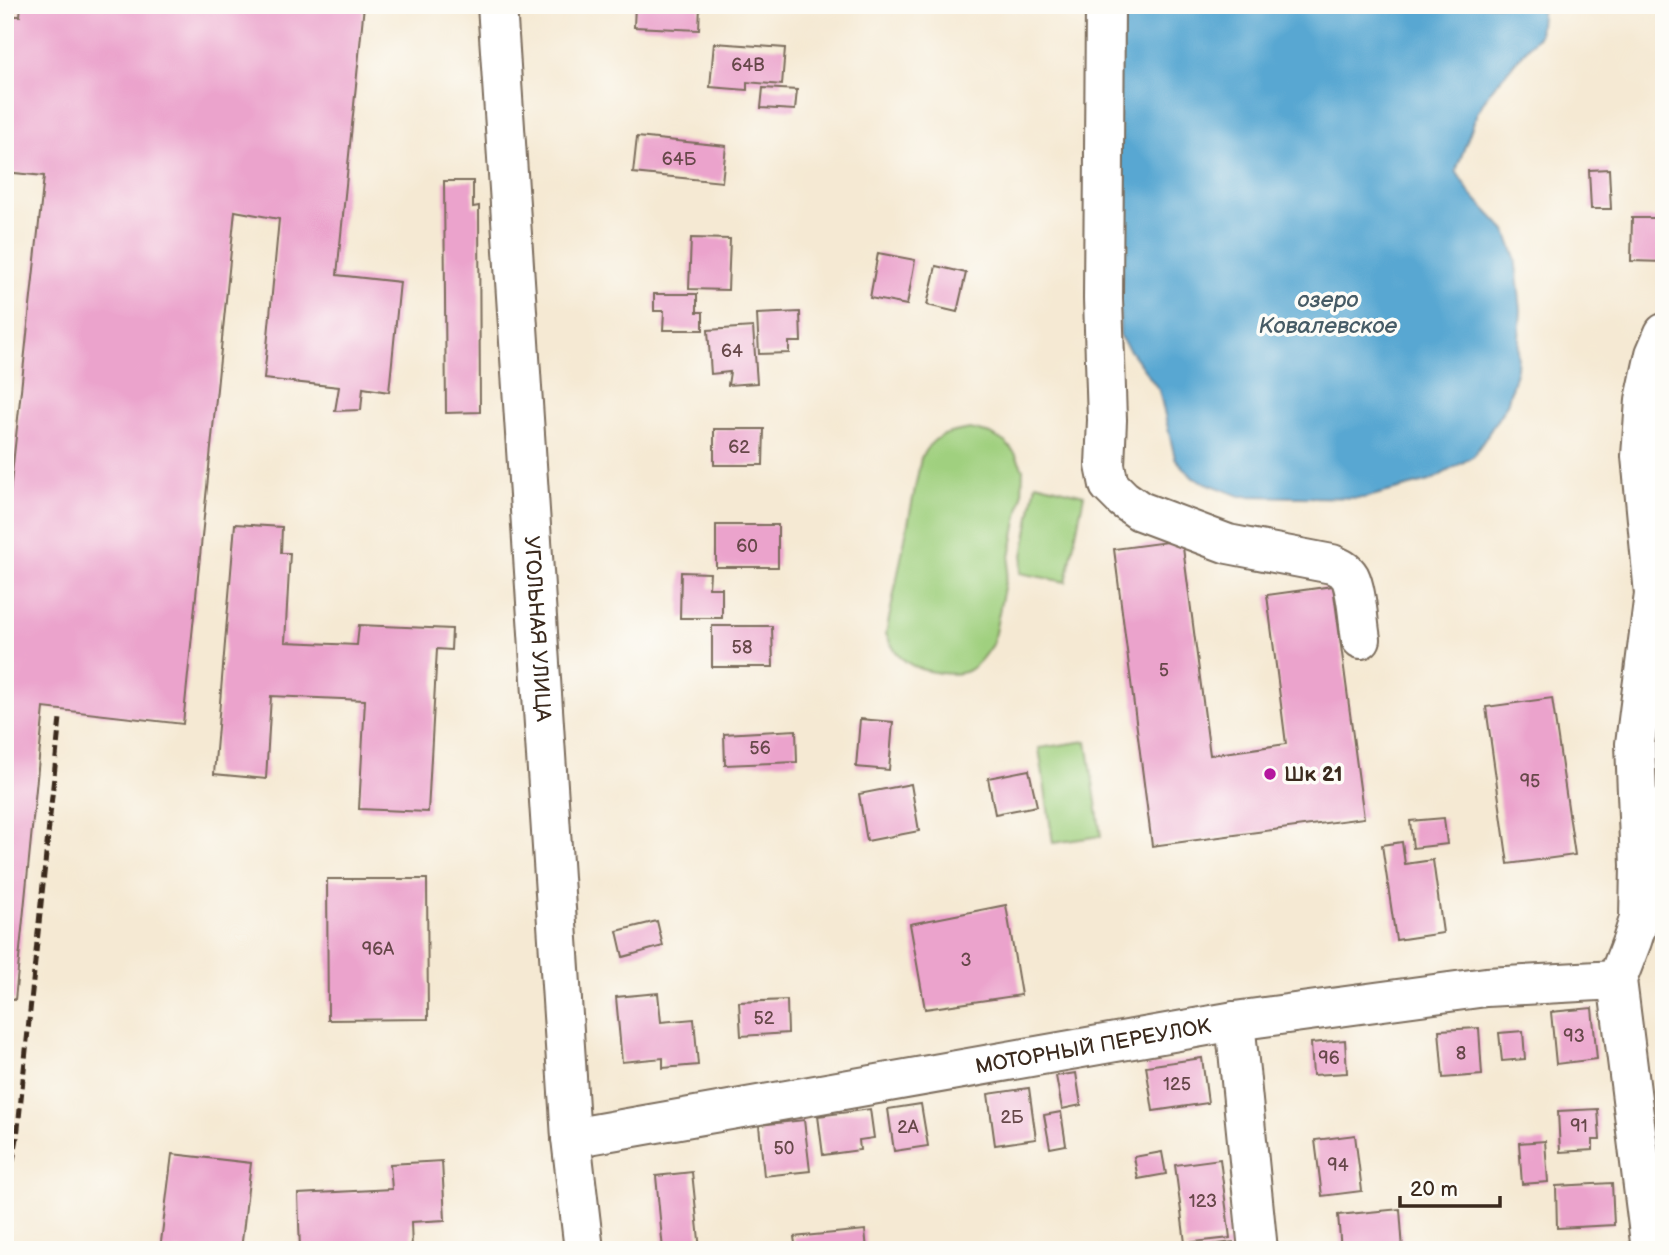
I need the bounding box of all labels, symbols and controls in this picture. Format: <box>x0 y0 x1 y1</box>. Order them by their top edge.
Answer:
house number: 64В <box>731 55 765 76</box>
house number: 64Б <box>662 149 697 170</box>
water label: озеро Ковалевское <box>1259 286 1398 340</box>
house number: 64 <box>721 341 743 362</box>
house number: 62 <box>728 437 750 458</box>
street label: УГОЛЬНАЯ УЛИЦА <box>519 535 556 723</box>
house number: 60 <box>736 536 758 557</box>
house number: 58 <box>732 637 752 658</box>
house number: 5 <box>1159 660 1169 681</box>
house number: 56 <box>749 738 771 759</box>
place label: Шк 21 <box>1284 762 1343 787</box>
marker: Шк 21 <box>1262 766 1278 782</box>
house number: 95 <box>1520 771 1540 792</box>
house number: 96А <box>362 939 394 960</box>
house number: 3 <box>960 950 972 971</box>
house number: 52 <box>754 1008 775 1029</box>
street label: МОТОРНЫЙ ПЕРЕУЛОК <box>973 1013 1213 1080</box>
house number: 93 <box>1563 1026 1585 1047</box>
house number: 8 <box>1456 1043 1466 1064</box>
house number: 96 <box>1318 1048 1340 1069</box>
house number: 125 <box>1163 1074 1191 1095</box>
house number: 2Б <box>1000 1107 1024 1128</box>
house number: 91 <box>1570 1116 1588 1137</box>
house number: 2А <box>897 1117 919 1138</box>
house number: 50 <box>774 1138 794 1159</box>
house number: 94 <box>1327 1155 1349 1176</box>
scale bar <box>1400 1164 1499 1208</box>
text: 20 m <box>1410 1177 1458 1202</box>
house number: 123 <box>1189 1191 1217 1212</box>

